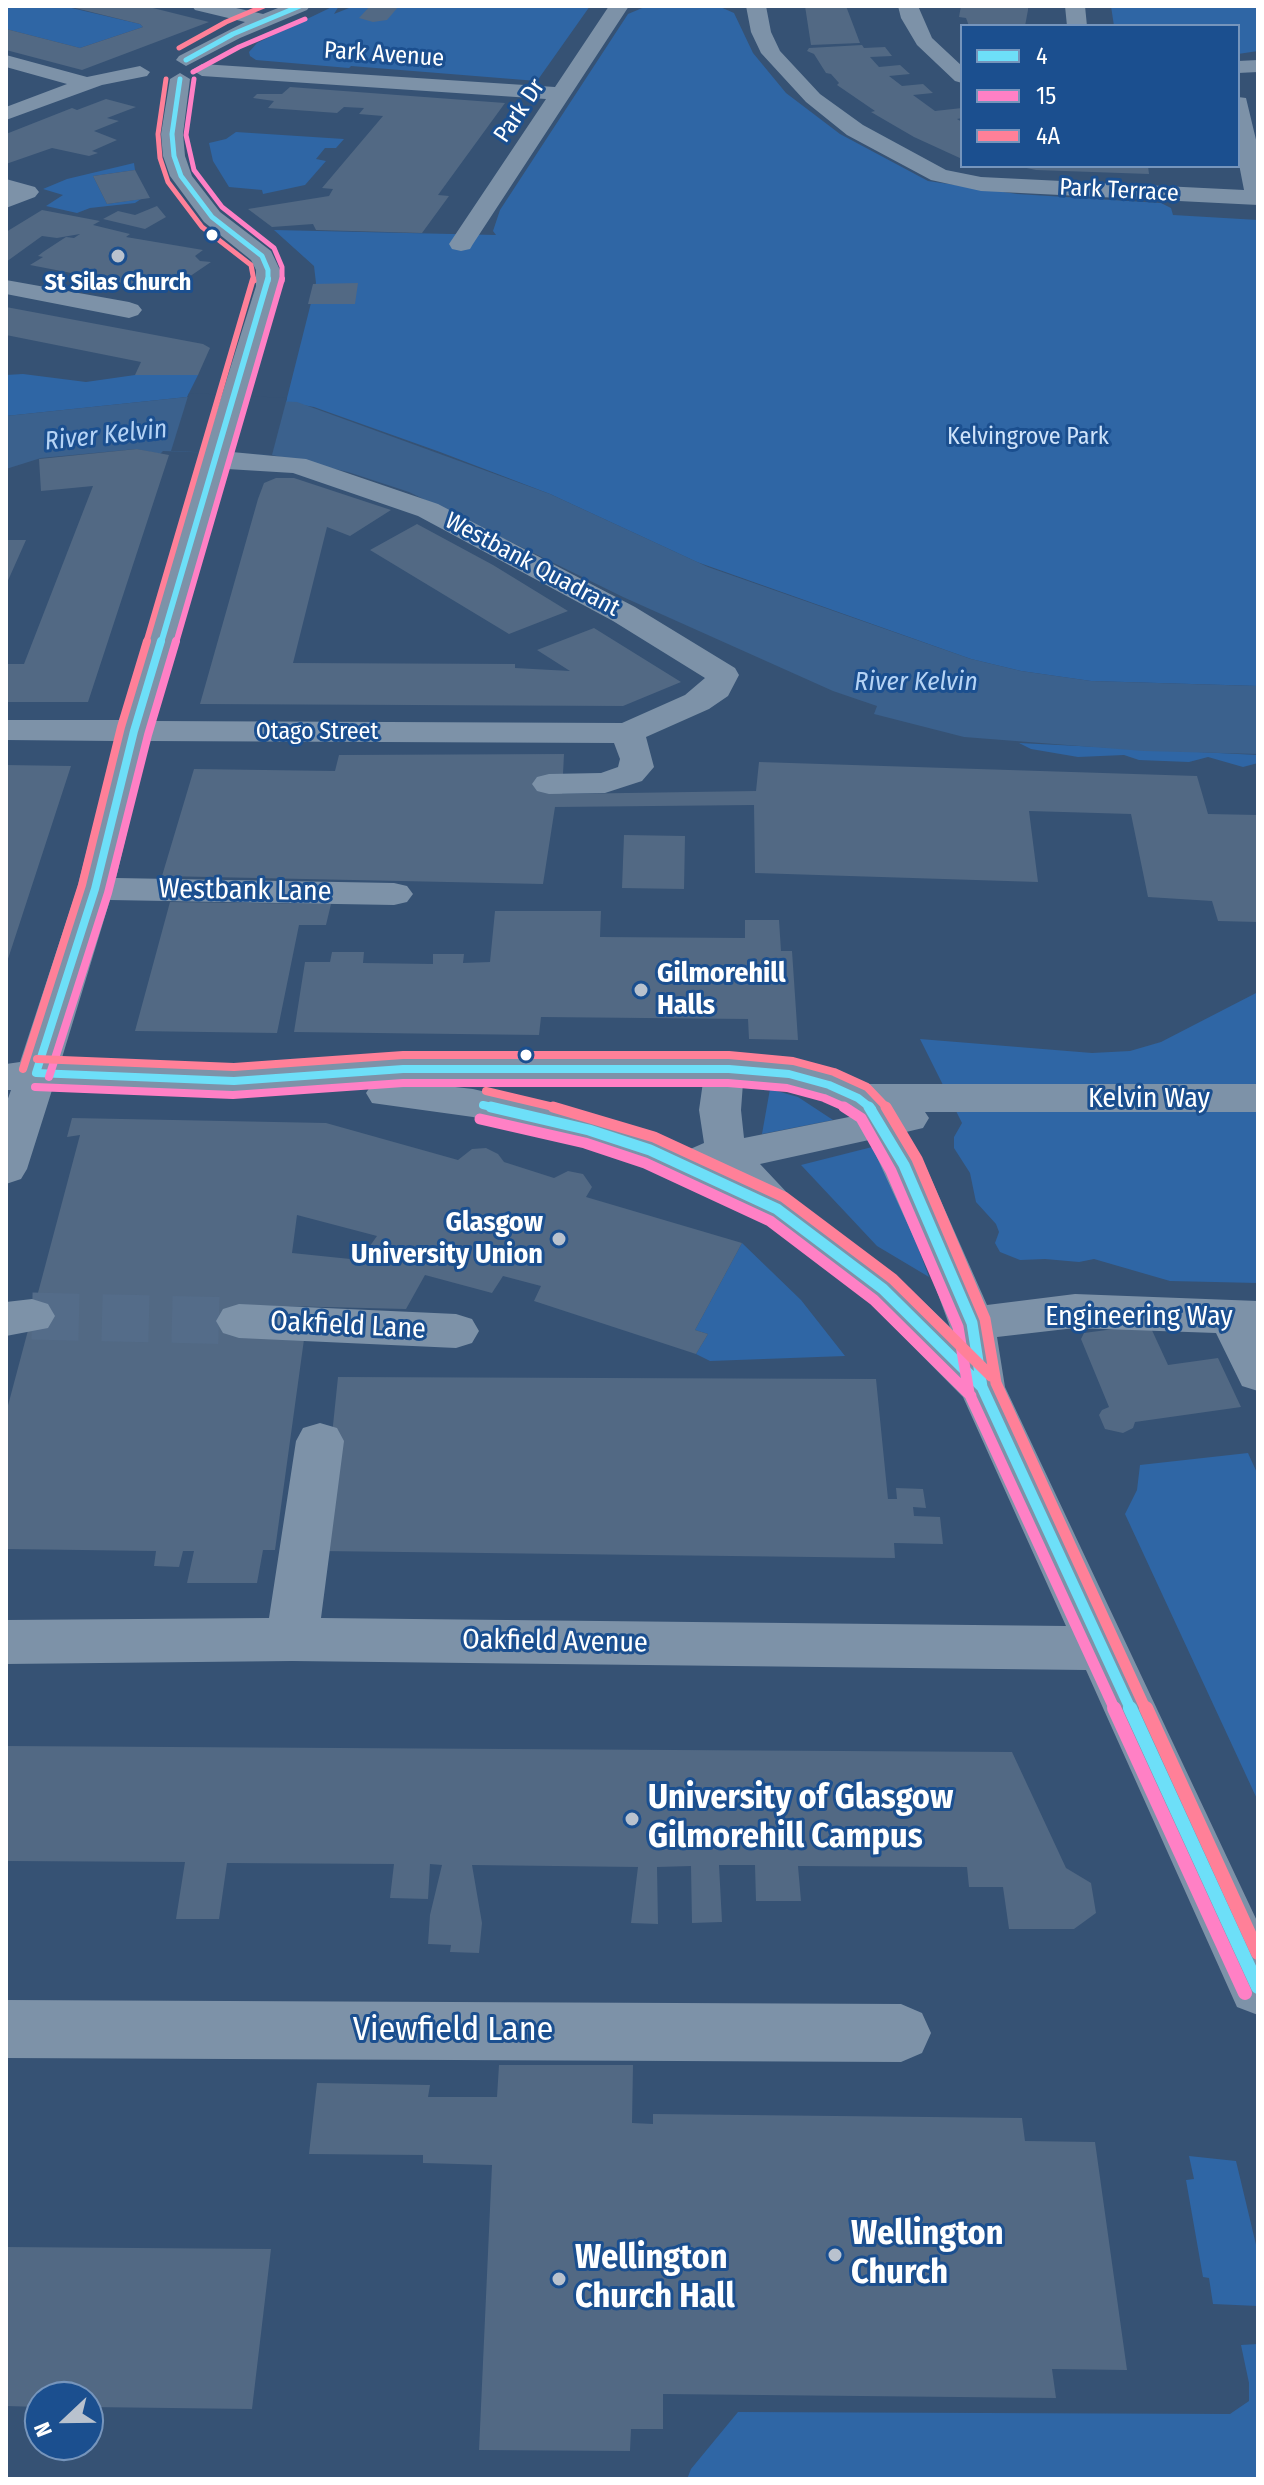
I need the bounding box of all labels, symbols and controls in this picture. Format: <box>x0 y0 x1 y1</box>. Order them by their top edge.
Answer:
legend <box>960 24 1240 168</box>
street label: Park Avenue <box>323 36 445 74</box>
text: 4 <box>1036 42 1048 70</box>
street label: Park Dr <box>488 74 552 148</box>
text: 15 <box>1036 82 1056 110</box>
text: 4A <box>1036 122 1060 150</box>
street label: Park Terrace <box>1059 173 1179 209</box>
unlabelled marker <box>204 227 220 243</box>
marker: St Silas Church <box>109 247 127 265</box>
place label: St Silas Church <box>45 269 191 297</box>
water label: River Kelvin <box>43 414 169 458</box>
park label: Kelvingrove Park <box>947 423 1109 451</box>
street label: Westbank Quadrant <box>440 507 624 623</box>
water label: River Kelvin <box>854 667 978 699</box>
street label: Otago Street <box>256 718 378 746</box>
street label: Westbank Lane <box>158 873 332 909</box>
place label: Gilmorehill Halls <box>657 957 786 1023</box>
marker: Gilmorehill Halls <box>632 981 650 999</box>
unlabelled marker <box>518 1047 534 1063</box>
street label: Kelvin Way <box>1088 1082 1210 1116</box>
place label: Glasgow University Union <box>351 1206 543 1272</box>
marker: Glasgow University Union <box>550 1230 568 1248</box>
street label: Engineering Way <box>1045 1300 1233 1334</box>
street label: Oakfield Lane <box>269 1305 427 1347</box>
street label: Oakfield Avenue <box>462 1624 648 1660</box>
place label: University of Glasgow Gilmorehill Campus <box>648 1779 953 1858</box>
marker: University of Glasgow Gilmorehill Campus <box>623 1810 641 1828</box>
street label: Viewfield Lane <box>353 2011 553 2051</box>
place label: Wellington Church <box>851 2215 1004 2294</box>
place label: Wellington Church Hall <box>575 2239 735 2318</box>
marker: Wellington Church <box>826 2246 844 2264</box>
marker: Wellington Church Hall <box>550 2270 568 2288</box>
north arrow <box>24 2381 104 2461</box>
text: N <box>28 2418 58 2441</box>

